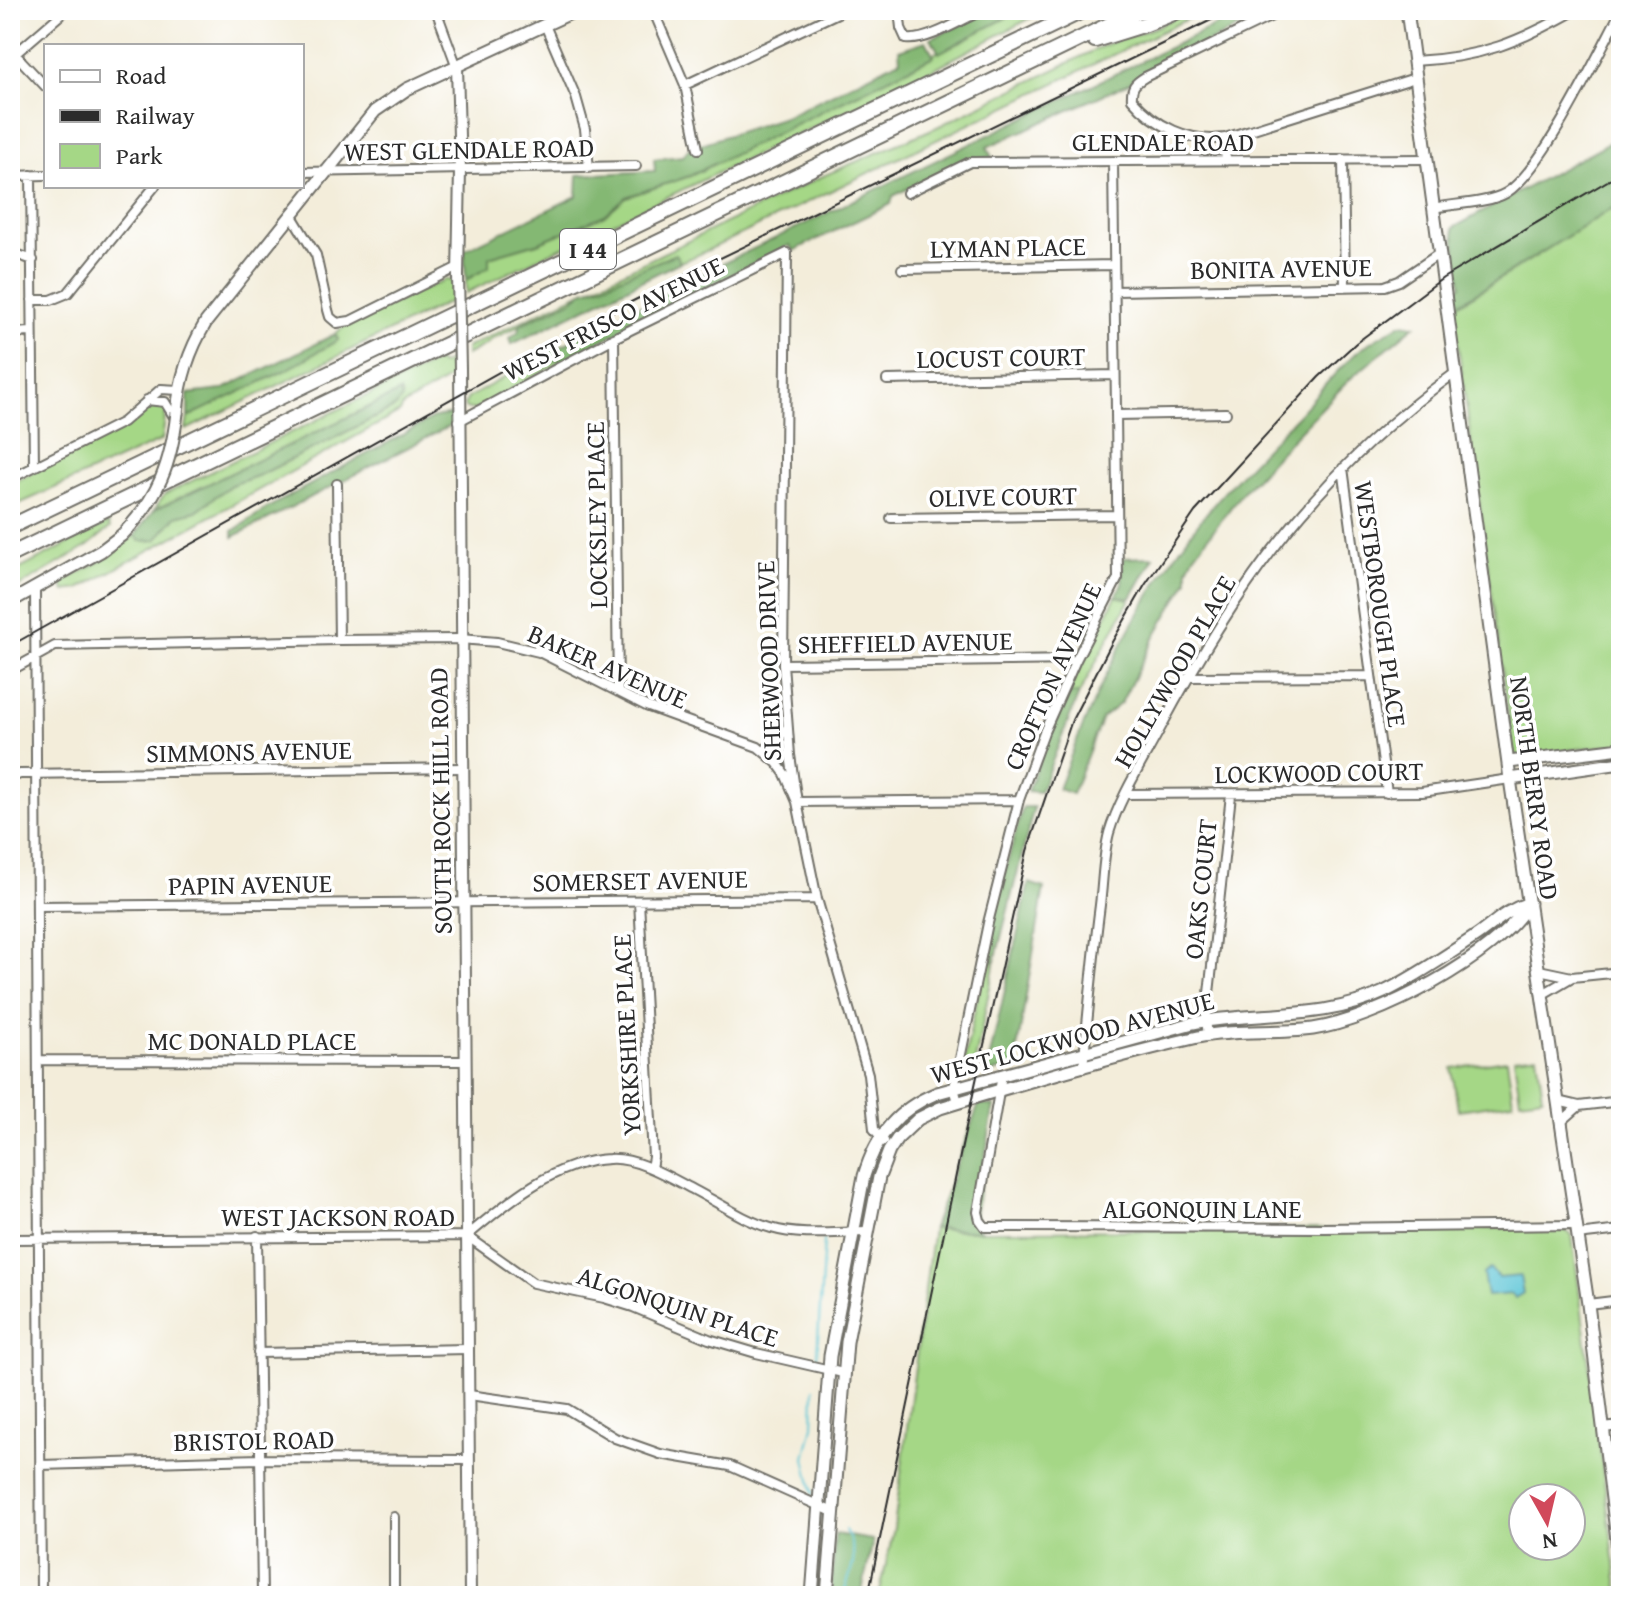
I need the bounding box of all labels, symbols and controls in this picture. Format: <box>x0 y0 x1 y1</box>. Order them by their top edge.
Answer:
legend <box>44 44 304 188</box>
text: Road <box>116 58 166 93</box>
text: Railway <box>116 98 195 133</box>
street label: GLENDALE ROAD <box>1072 122 1254 161</box>
street label: WEST GLENDALE ROAD <box>344 127 594 171</box>
text: Park <box>116 138 163 173</box>
street label: LYMAN PLACE <box>930 226 1086 268</box>
road number: I 44 <box>560 229 616 269</box>
street label: WEST FRISCO AVENUE <box>496 245 730 391</box>
street label: BONITA AVENUE <box>1190 247 1372 289</box>
street label: LOCUST COURT <box>916 336 1086 378</box>
street label: LOCKSLEY PLACE <box>575 421 617 609</box>
street label: OLIVE COURT <box>928 475 1078 517</box>
street label: WESTBOROUGH PLACE <box>1344 478 1418 730</box>
street label: SHERWOOD DRIVE <box>745 560 791 762</box>
street label: HOLLYWOOD PLACE <box>1103 568 1245 774</box>
street label: CROFTON AVENUE <box>993 576 1111 776</box>
street label: BAKER AVENUE <box>522 613 694 719</box>
street label: SHEFFIELD AVENUE <box>797 621 1013 663</box>
street label: SOUTH ROCK HILL ROAD <box>418 667 462 935</box>
street label: NORTH BERRY ROAD <box>1500 674 1570 902</box>
street label: SIMMONS AVENUE <box>146 730 352 772</box>
street label: LOCKWOOD COURT <box>1214 751 1424 793</box>
street label: OAKS COURT <box>1173 817 1227 961</box>
street label: SOMERSET AVENUE <box>532 859 748 901</box>
street label: PAPIN AVENUE <box>168 863 332 905</box>
street label: YORKSHIRE PLACE <box>601 933 651 1137</box>
street label: WEST LOCKWOOD AVENUE <box>926 980 1218 1094</box>
street label: MC DONALD PLACE <box>147 1021 357 1060</box>
street label: ALGONQUIN LANE <box>1103 1189 1301 1228</box>
street label: WEST JACKSON ROAD <box>221 1197 455 1236</box>
street label: ALGONQUIN PLACE <box>572 1255 784 1357</box>
street label: BRISTOL ROAD <box>173 1419 335 1461</box>
north arrow <box>1507 1482 1587 1562</box>
text: N <box>1540 1525 1559 1559</box>

